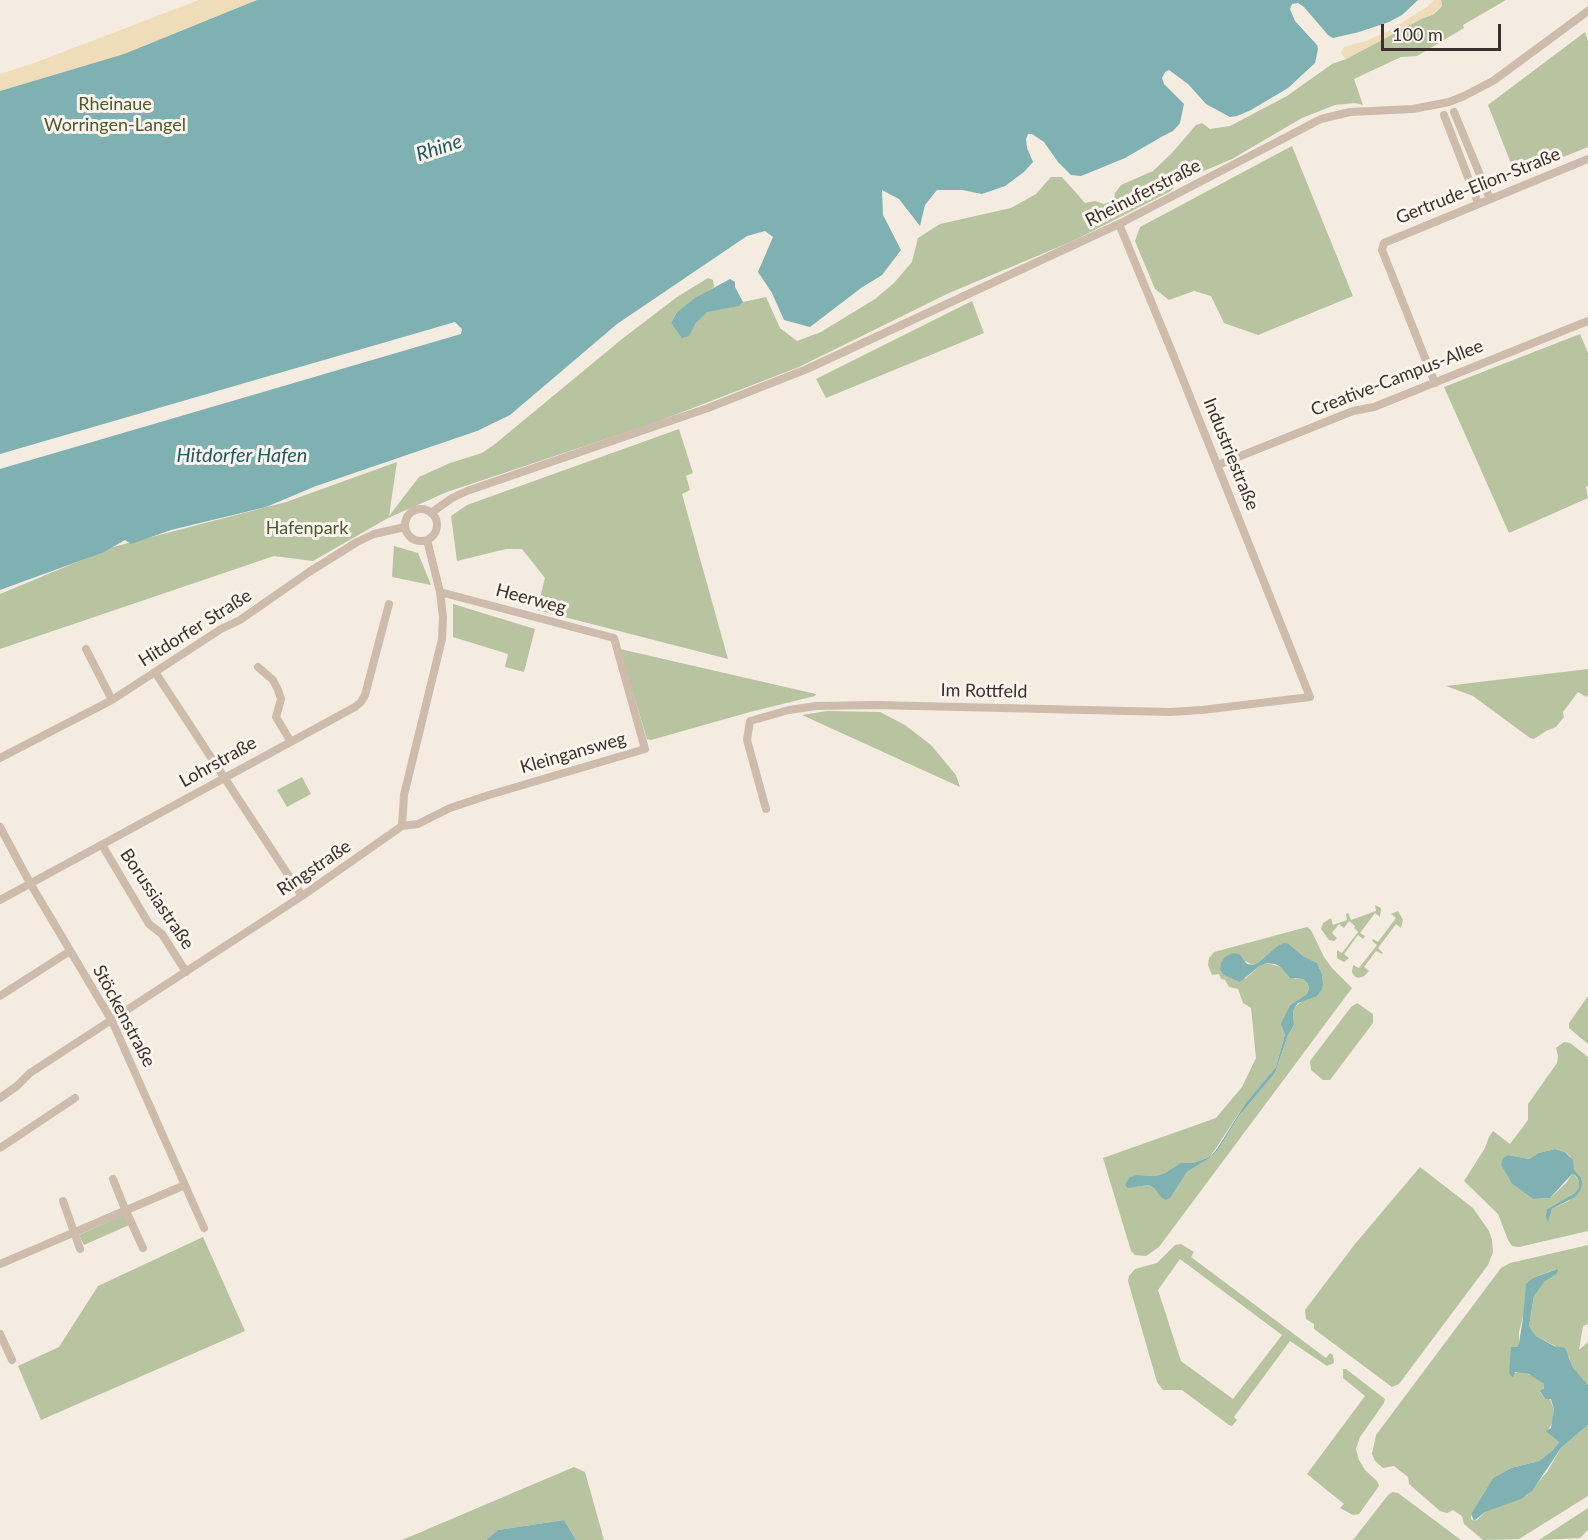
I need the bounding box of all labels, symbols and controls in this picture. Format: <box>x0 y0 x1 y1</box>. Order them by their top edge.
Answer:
scale bar <box>1384 12 1504 50</box>
text: 100 m <box>1392 23 1443 45</box>
park label: Rheinaue Worringen-Langel <box>44 93 186 136</box>
water label: Rhine <box>413 129 465 167</box>
street label: Gertrude-Elion-Straße <box>1393 143 1563 229</box>
street label: Rheinuferstraße <box>1082 155 1204 231</box>
street label: Creative-Campus-Allee <box>1308 335 1486 421</box>
street label: Industriestraße <box>1199 395 1263 513</box>
water label: Hitdorfer Hafen <box>177 444 307 468</box>
park label: Hafenpark <box>266 517 348 539</box>
street label: Heerweg <box>493 579 569 619</box>
street label: Hitdorfer Straße <box>135 585 255 671</box>
street label: Im Rottfeld <box>940 679 1028 703</box>
street label: Kleingansweg <box>518 728 628 778</box>
street label: Lohrstraße <box>176 732 260 792</box>
street label: Ringstraße <box>273 835 355 901</box>
street label: Borussiastraße <box>115 845 199 953</box>
street label: Stöckenstraße <box>88 961 160 1071</box>

